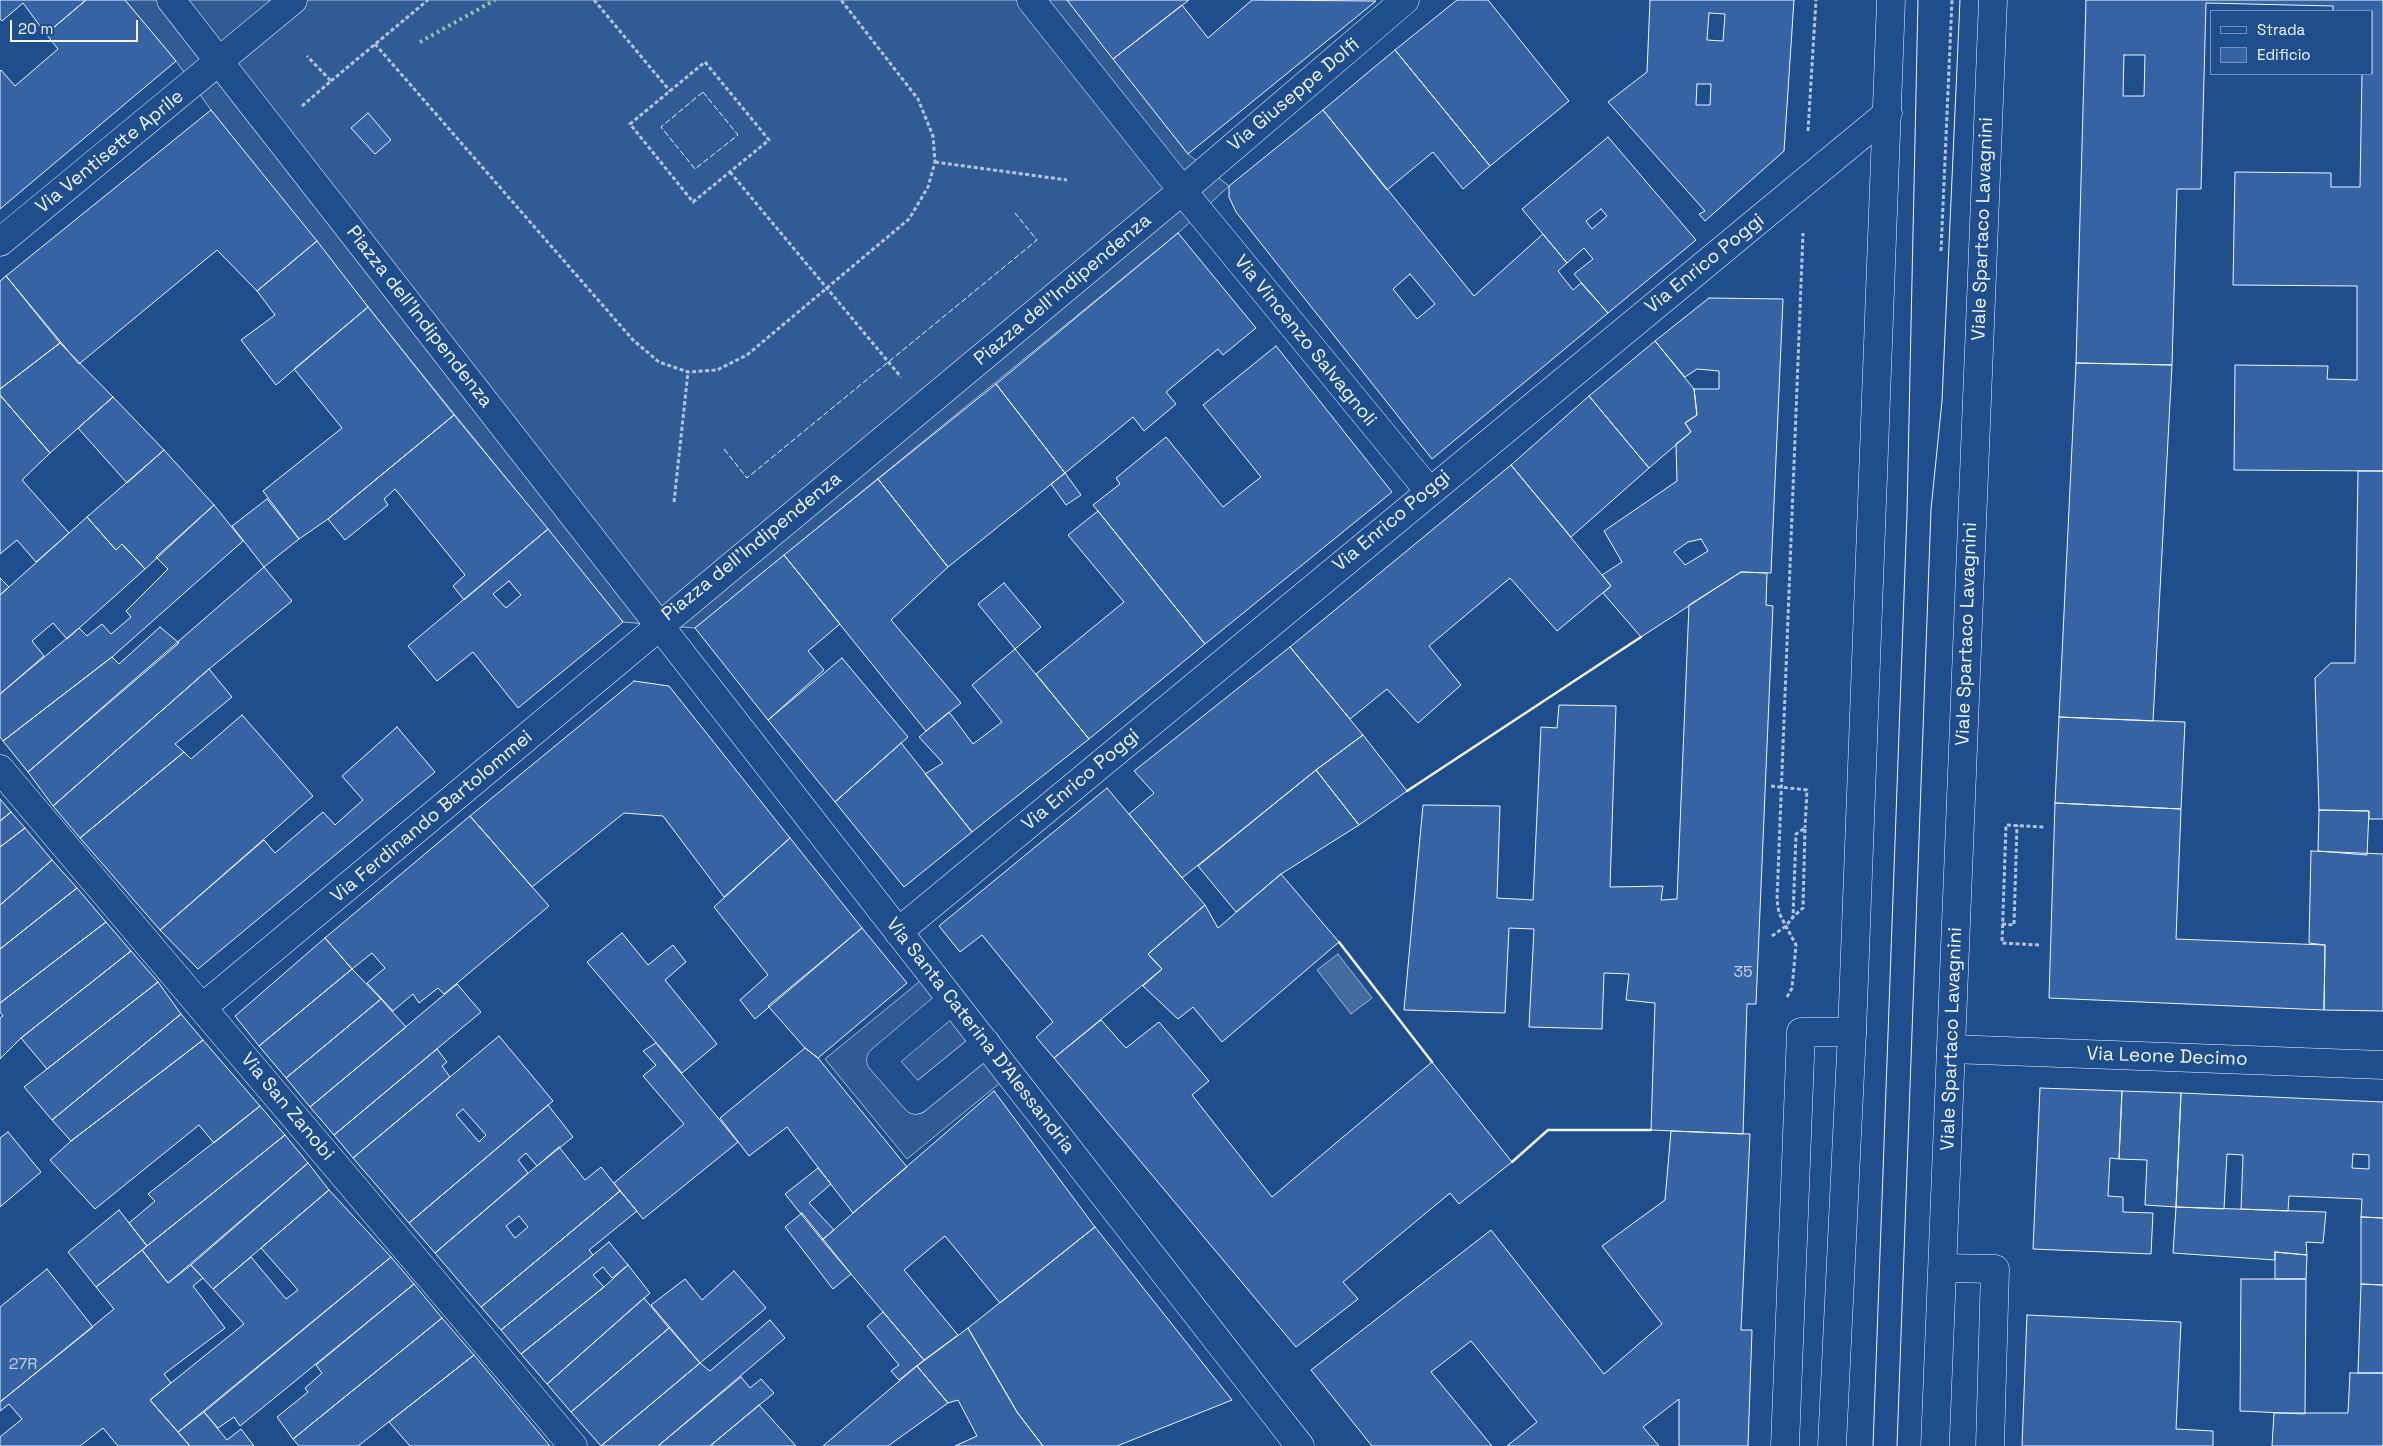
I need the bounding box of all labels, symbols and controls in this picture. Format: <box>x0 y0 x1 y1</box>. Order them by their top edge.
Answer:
scale bar <box>12 10 140 42</box>
legend <box>2210 10 2373 75</box>
text: 20 m <box>18 19 53 38</box>
text: Strada <box>2257 20 2305 39</box>
street label: Via Giuseppe Dolfi <box>1224 33 1364 157</box>
text: Edificio <box>2257 45 2311 64</box>
street label: Via Ventisette Aprile <box>32 85 188 219</box>
street label: Viale Spartaco Lavagnini <box>1968 117 1998 341</box>
street label: Piazza dell'Indipendenza <box>970 209 1156 371</box>
street label: Via Enrico Poggi <box>1641 209 1769 319</box>
street label: Piazza dell'Indipendenza <box>341 222 497 412</box>
street label: Via Vincenzo Salvagnoli <box>1229 251 1381 431</box>
street label: Via Enrico Poggi <box>1329 465 1455 577</box>
street label: Piazza dell'Indipendenza <box>658 468 846 626</box>
street label: Viale Spartaco Lavagnini <box>1952 522 1982 746</box>
street label: Via Enrico Poggi <box>1018 724 1144 836</box>
street label: Via Ferdinando Bartolommei <box>327 726 537 908</box>
street label: Via Santa Caterina D'Alessandria <box>881 914 1079 1158</box>
street label: Viale Spartaco Lavagnini <box>1937 927 1967 1151</box>
house number: 35 <box>1733 963 1753 983</box>
street label: Via Leone Decimo <box>2086 1043 2248 1071</box>
street label: Via San Zanobi <box>235 1049 339 1165</box>
house number: 27R <box>9 1355 37 1375</box>

